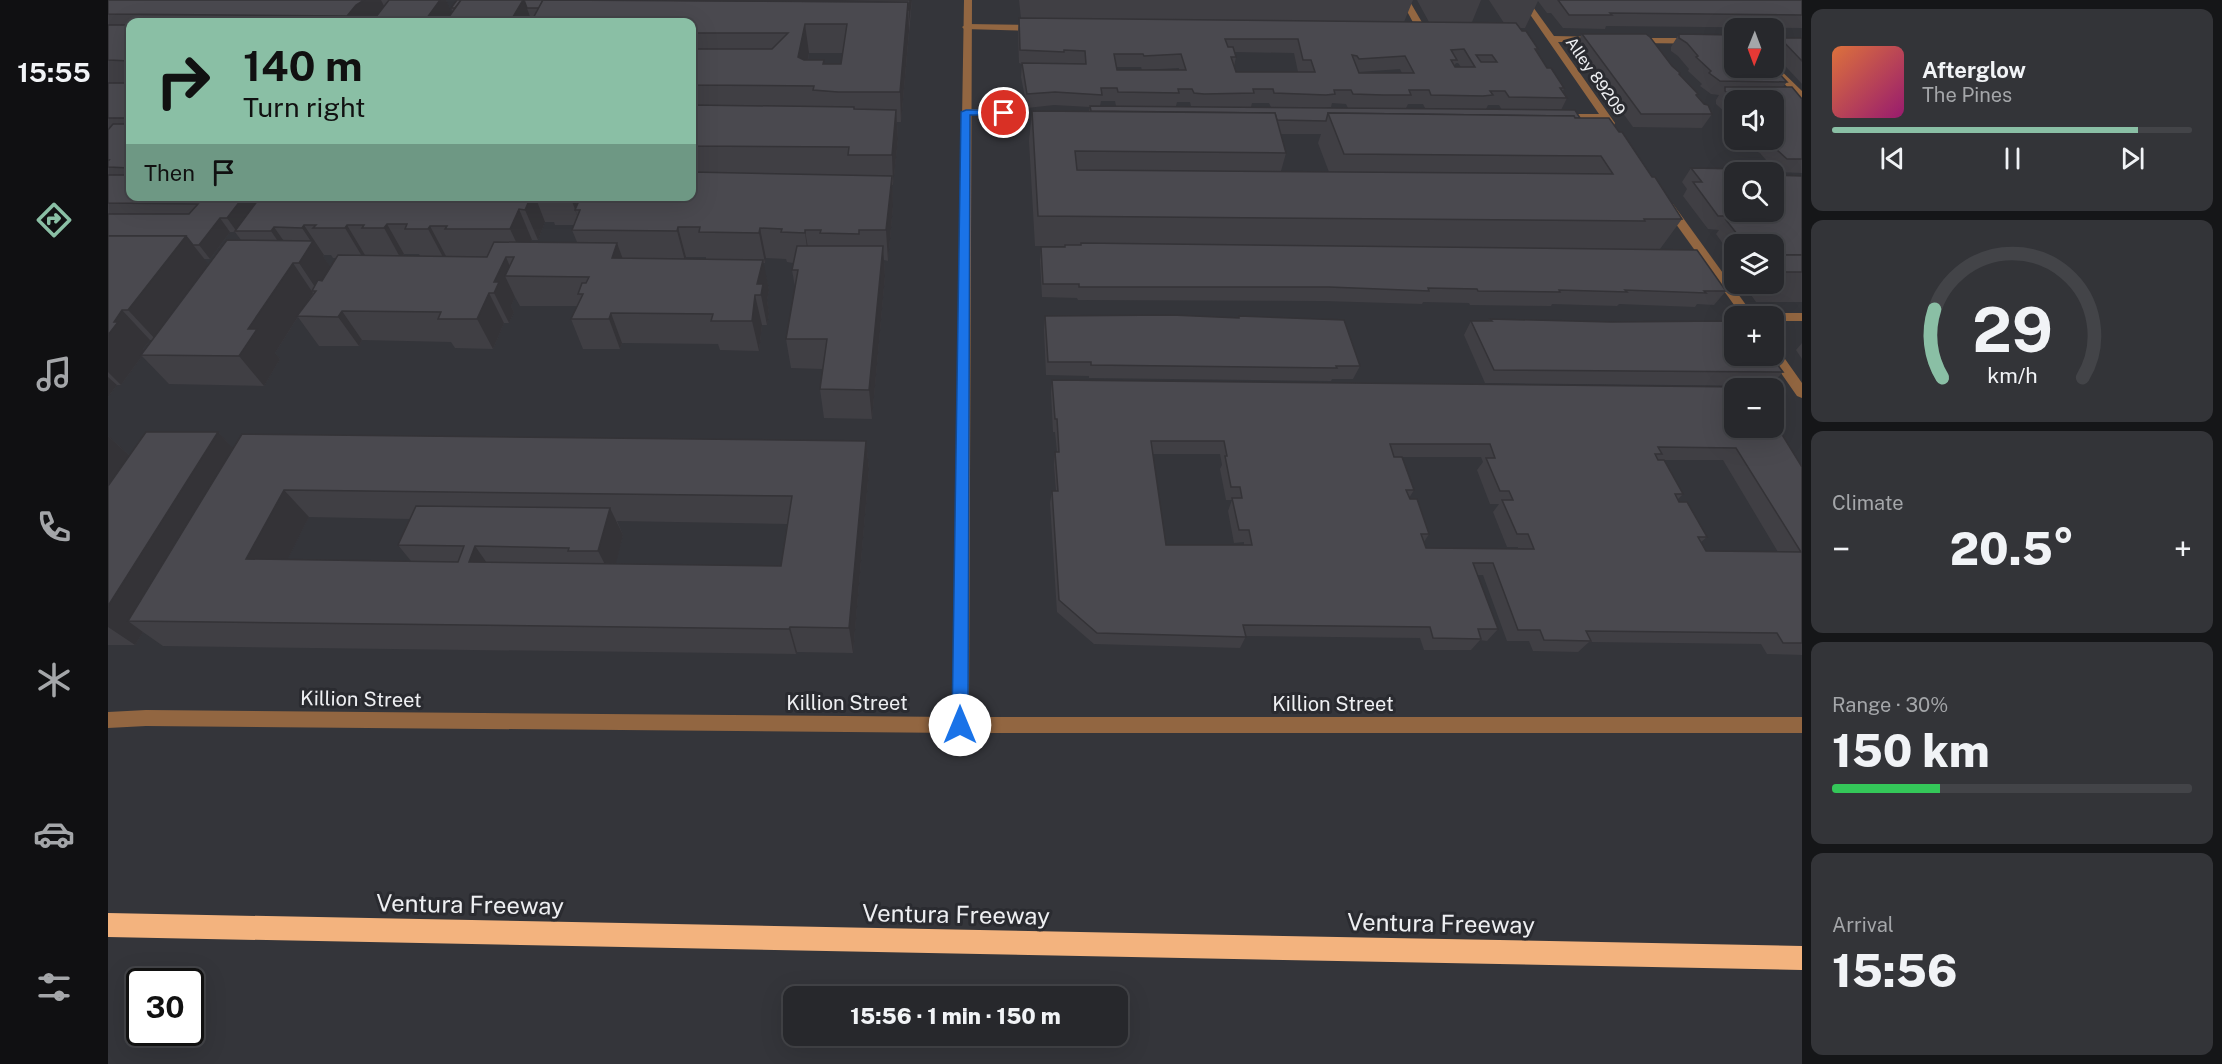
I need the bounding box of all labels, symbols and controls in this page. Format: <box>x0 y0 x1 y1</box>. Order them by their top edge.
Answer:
north arrow <box>1724 18 1784 78</box>
map controls <box>1724 18 1784 438</box>
street label: Alley 89209 <box>1562 33 1630 119</box>
text: 140 m <box>243 41 363 90</box>
icon: right <box>144 42 222 120</box>
text: 15:55 <box>17 56 91 88</box>
text: Afterglow <box>1922 57 2026 83</box>
text: The Pines <box>1922 83 2012 107</box>
pin <box>978 87 1029 138</box>
button: sound <box>1724 90 1784 150</box>
text: Turn right <box>243 91 366 123</box>
icon: arrive <box>987 96 1020 129</box>
icon: previous <box>1876 142 1909 175</box>
icon: pause <box>1996 142 2029 175</box>
icon: next <box>2116 142 2149 175</box>
icon: arrive <box>207 156 240 189</box>
text: Then <box>144 160 195 186</box>
button: search <box>1724 162 1784 222</box>
icon: directions <box>33 199 75 241</box>
button: layers <box>1724 234 1784 294</box>
text: 29 <box>1972 293 2052 366</box>
button: + <box>1724 306 1784 366</box>
icon: music <box>33 353 75 395</box>
text: km/h <box>1987 363 2037 388</box>
button: − <box>1724 378 1784 438</box>
text: Climate <box>1832 491 1904 515</box>
icon: phone <box>33 506 75 548</box>
text: 20.5° <box>1950 522 2074 575</box>
text: − <box>1832 530 1850 568</box>
text: + <box>2174 530 2192 568</box>
icon: climate <box>33 659 75 701</box>
street label: Killion Street <box>300 686 422 712</box>
street label: Killion Street <box>786 691 908 715</box>
street label: Killion Street <box>1272 692 1394 716</box>
position arrow <box>928 693 992 757</box>
text: Range · 30% <box>1832 693 1948 717</box>
text: 150 km <box>1832 724 1990 777</box>
icon: car <box>33 813 75 855</box>
street label: Ventura Freeway <box>376 888 564 920</box>
street label: Ventura Freeway <box>862 898 1050 930</box>
street label: Ventura Freeway <box>1347 907 1535 939</box>
text: Arrival <box>1832 913 1894 937</box>
text: 15:56 <box>1832 944 1957 997</box>
icon: filters <box>33 966 75 1008</box>
speed limit sign: 30 <box>126 968 204 1046</box>
text: 15:56 · 1 min · 150 m <box>850 1003 1061 1029</box>

